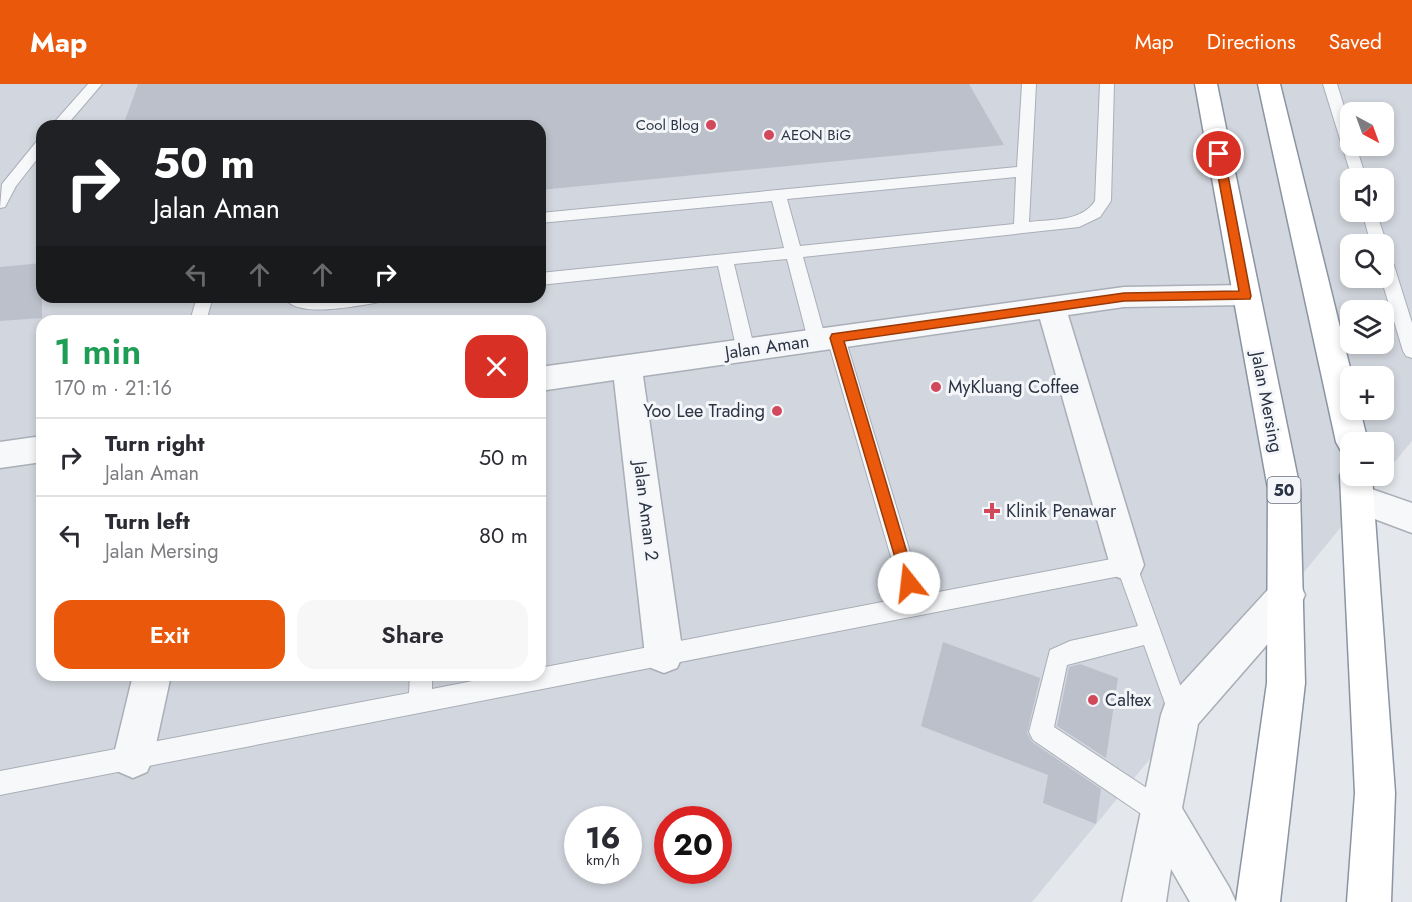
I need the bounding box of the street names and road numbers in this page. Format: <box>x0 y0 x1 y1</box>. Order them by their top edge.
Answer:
street label: Jalan Aman <box>721 328 811 366</box>
street label: Jalan Mersing <box>1244 347 1290 455</box>
street label: Jalan Aman 2 <box>627 458 665 562</box>
road number: 50 <box>1268 477 1300 503</box>

